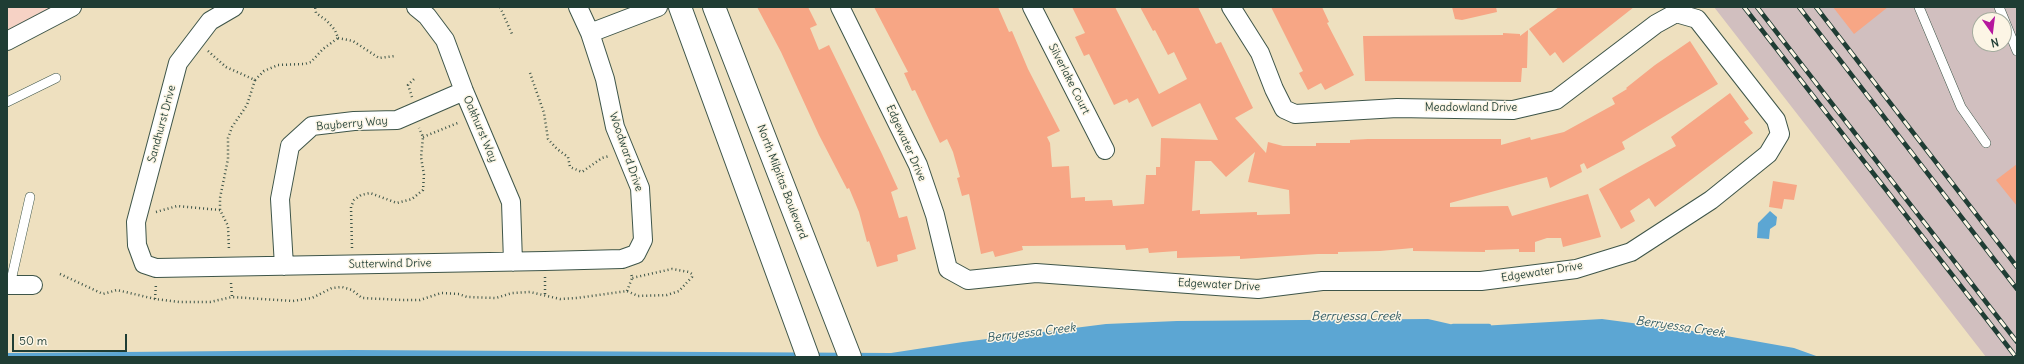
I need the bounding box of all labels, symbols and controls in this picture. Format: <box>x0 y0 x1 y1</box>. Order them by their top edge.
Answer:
north arrow <box>1972 12 2012 52</box>
text: N <box>1989 35 2000 50</box>
street label: Silverlake Court <box>1046 41 1092 117</box>
street label: Sandhurst Drive <box>145 84 179 164</box>
street label: Oakhurst Way <box>460 94 500 164</box>
street label: Meadowland Drive <box>1425 101 1517 115</box>
street label: Edgewater Drive <box>883 103 929 183</box>
street label: Woodward Drive <box>606 111 646 193</box>
street label: Bayberry Way <box>316 114 388 134</box>
street label: North Milpitas Boulevard <box>754 123 810 241</box>
street label: Sutterwind Drive <box>348 257 432 271</box>
street label: Edgewater Drive <box>1500 259 1584 285</box>
street label: Edgewater Drive <box>1178 276 1260 294</box>
water label: Berryessa Creek <box>1311 310 1401 324</box>
water label: Berryessa Creek <box>1635 314 1725 340</box>
water label: Berryessa Creek <box>986 320 1076 346</box>
scale bar <box>14 326 129 352</box>
text: 50 m <box>19 333 47 348</box>

